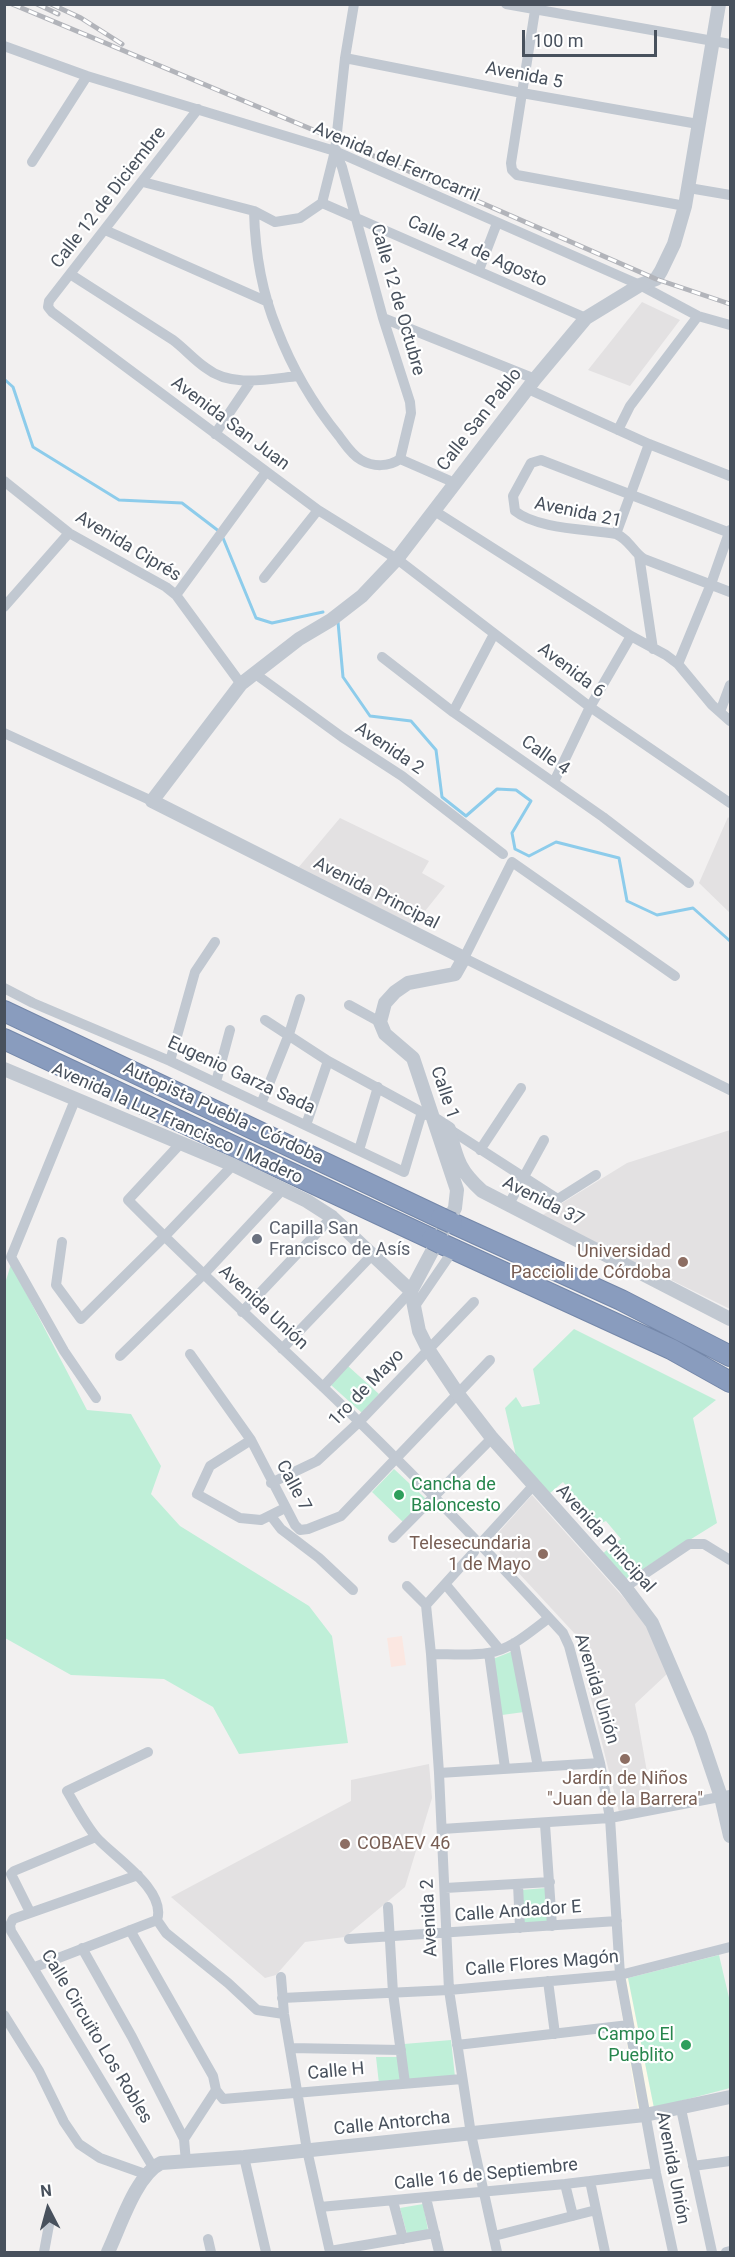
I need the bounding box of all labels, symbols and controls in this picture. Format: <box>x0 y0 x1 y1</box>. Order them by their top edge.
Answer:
scale bar <box>525 18 660 56</box>
text: 100 m <box>533 30 584 51</box>
street label: Avenida 5 <box>484 58 564 94</box>
street label: Avenida del Ferrocarril <box>310 118 482 208</box>
street label: Calle 12 de Diciembre <box>47 123 171 273</box>
street label: Calle 24 de Agosto <box>404 212 550 292</box>
street label: Calle 12 de Octubre <box>365 222 429 378</box>
street label: Calle San Pablo <box>433 364 527 476</box>
street label: Avenida San Juan <box>167 372 293 476</box>
street label: Avenida 21 <box>533 493 623 533</box>
street label: Avenida Ciprés <box>71 507 185 587</box>
street label: Avenida 6 <box>533 639 609 703</box>
street label: Avenida 2 <box>351 718 427 780</box>
street label: Calle 4 <box>517 732 573 780</box>
street label: Avenida Principal <box>310 853 442 935</box>
street label: Eugenio Garza Sada <box>164 1032 318 1120</box>
street label: Autopista Puebla - Córdoba <box>119 1058 327 1170</box>
street label: Avenida la Luz Francisco I Madero <box>48 1059 306 1189</box>
street label: Calle 1 <box>425 1064 463 1122</box>
street label: Avenida 37 <box>499 1172 587 1232</box>
place label: Capilla San Francisco de Asís <box>269 1218 410 1260</box>
marker: Capilla San Francisco de Asís <box>250 1232 264 1246</box>
place label: Universidad Paccioli de Córdoba <box>511 1241 671 1284</box>
marker: Universidad Paccioli de Córdoba <box>676 1255 690 1269</box>
street label: Avenida Unión <box>214 1261 312 1355</box>
street label: 1ro de Mayo <box>325 1345 409 1431</box>
street label: Calle 7 <box>271 1457 315 1515</box>
place label: Cancha de Baloncesto <box>411 1474 501 1516</box>
street label: Avenida Principal <box>551 1480 659 1598</box>
marker: Cancha de Baloncesto <box>392 1488 406 1502</box>
place label: Telesecundaria 1 de Mayo <box>409 1533 531 1576</box>
marker: Telesecundaria 1 de Mayo <box>536 1547 550 1561</box>
street label: Avenida Unión <box>569 1631 623 1747</box>
marker: Jardín de Niños "Juan de la Barrera" <box>618 1752 632 1766</box>
place label: Jardín de Niños "Juan de la Barrera" <box>547 1768 703 1810</box>
place label: COBAEV 46 <box>357 1833 450 1855</box>
marker: COBAEV 46 <box>338 1837 352 1851</box>
street label: Avenida 2 <box>417 1878 443 1958</box>
street label: Calle Andador E <box>454 1897 582 1927</box>
street label: Calle Circuito Los Robles <box>36 1946 156 2128</box>
street label: Calle Flores Magón <box>464 1947 620 1981</box>
place label: Campo El Pueblito <box>597 2024 674 2066</box>
marker: Campo El Pueblito <box>679 2038 693 2052</box>
street label: Calle H <box>307 2059 365 2085</box>
street label: Calle Antorcha <box>333 2107 451 2141</box>
street label: Avenida Unión <box>650 2110 694 2226</box>
street label: Calle 16 de Septiembre <box>393 2155 579 2195</box>
north arrow <box>18 2179 78 2239</box>
text: N <box>39 2181 53 2201</box>

